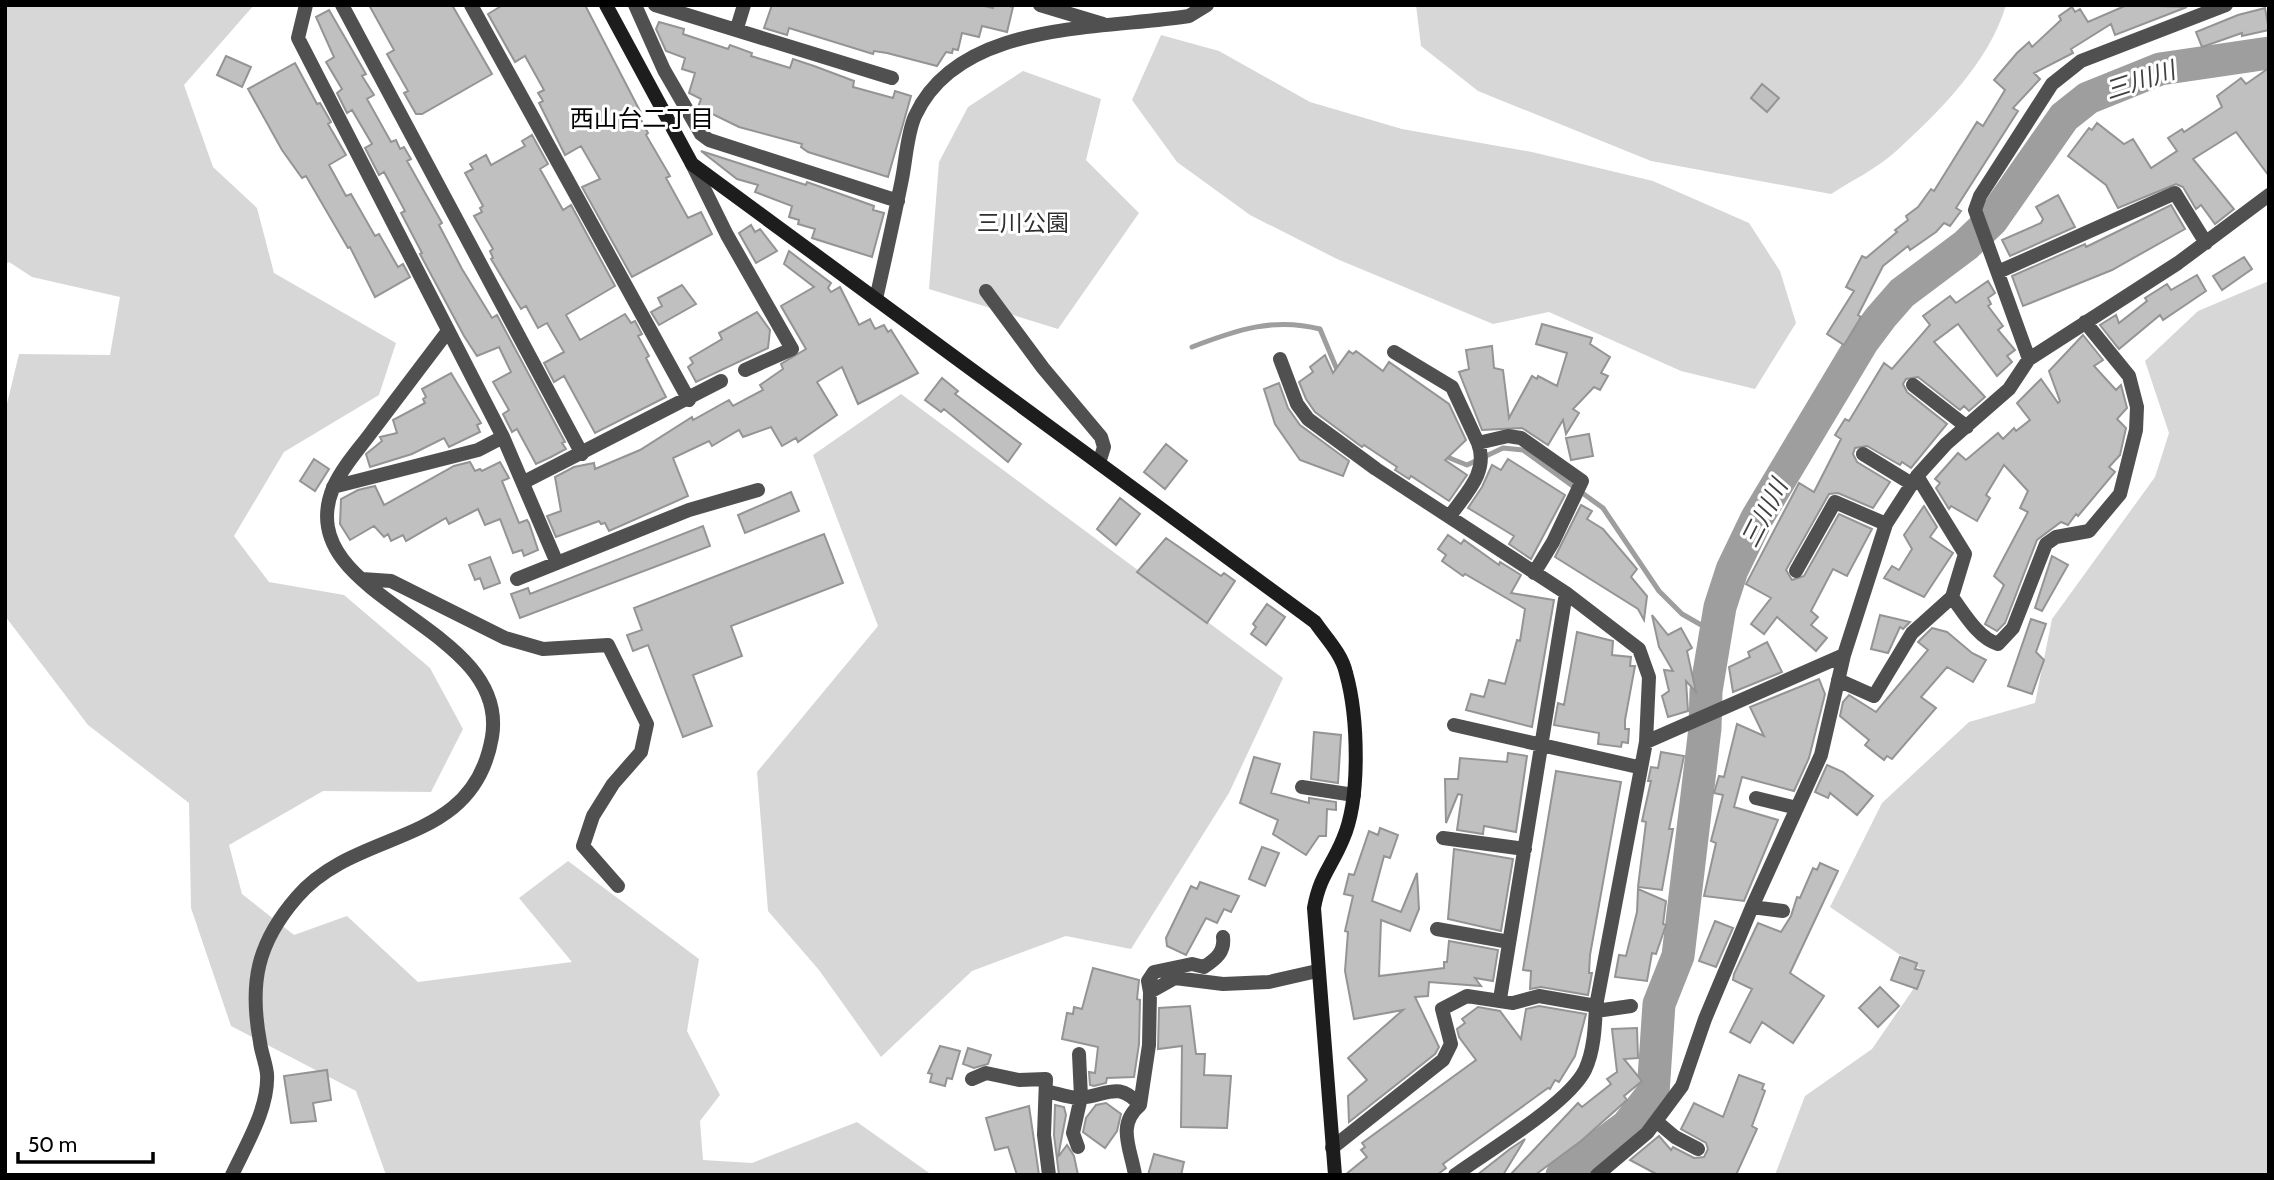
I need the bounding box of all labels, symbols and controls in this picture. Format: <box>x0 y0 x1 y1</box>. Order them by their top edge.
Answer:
water label: 三川川 <box>2101 54 2182 105</box>
district label: 西山台二丁目 <box>570 104 714 133</box>
park label: 三川公園 <box>977 209 1069 237</box>
water label: 三川川 <box>1735 472 1795 552</box>
scale bar <box>18 1120 152 1164</box>
text: 50 m <box>28 1132 77 1157</box>

